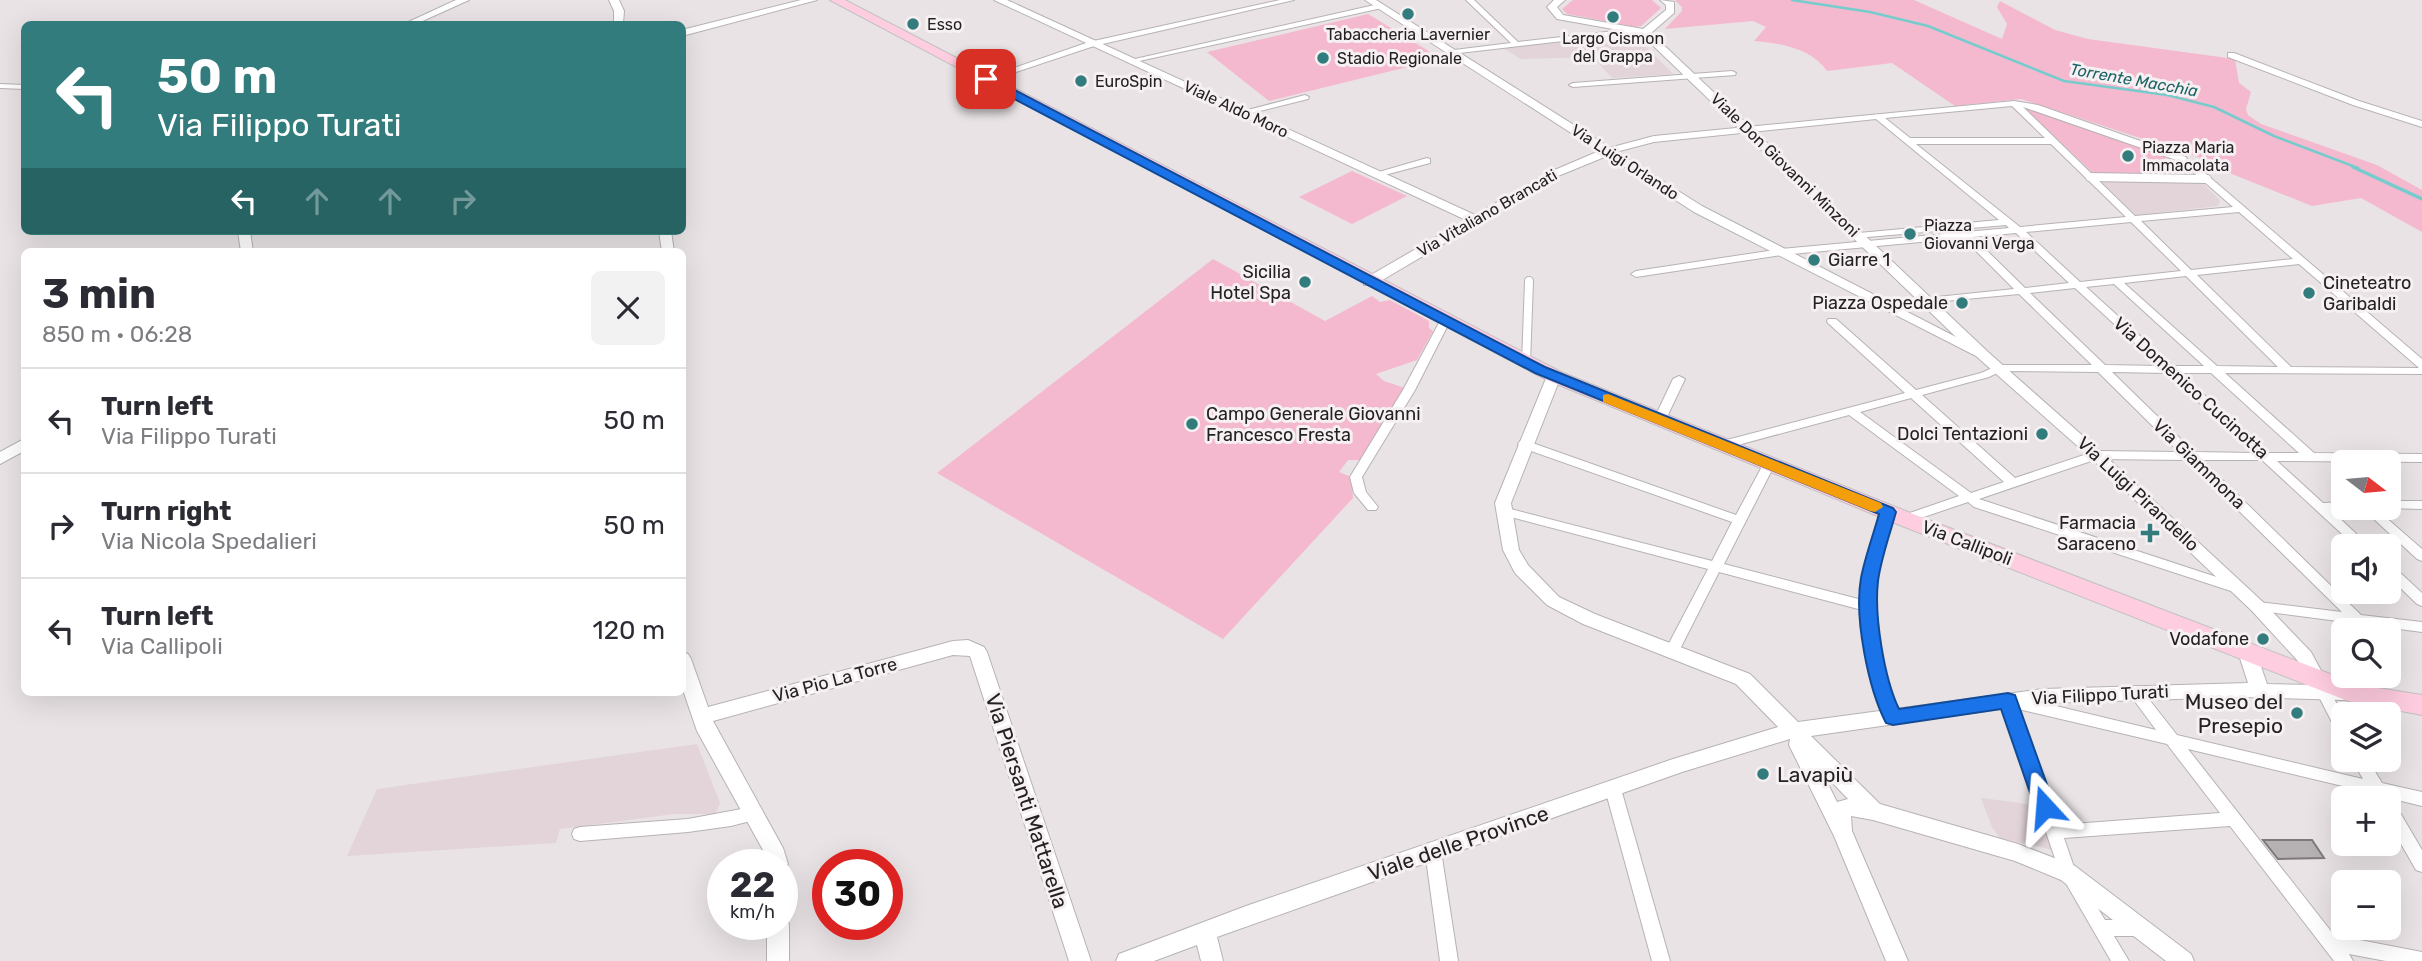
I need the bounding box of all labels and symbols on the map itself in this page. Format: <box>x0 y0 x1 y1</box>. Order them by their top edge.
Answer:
marker: Tabaccheria Lavernier <box>1400 6 1416 22</box>
marker: Largo Cismon del Grappa <box>1605 9 1621 25</box>
place label: Esso <box>927 15 962 34</box>
marker: Esso <box>905 16 921 32</box>
place label: Tabaccheria Lavernier <box>1326 25 1490 44</box>
place label: Largo Cismon del Grappa <box>1562 29 1664 66</box>
pin <box>956 49 1016 109</box>
place label: Stadio Regionale <box>1337 49 1462 68</box>
marker: Stadio Regionale <box>1315 50 1331 66</box>
water label: Torrente Macchia <box>2069 59 2199 101</box>
place label: EuroSpin <box>1095 72 1162 91</box>
marker: EuroSpin <box>1073 73 1089 89</box>
street label: Viale Aldo Moro <box>1180 76 1292 142</box>
street label: Viale Don Giovanni Minzoni <box>1707 89 1863 241</box>
street label: Via Luigi Orlando <box>1568 120 1682 204</box>
place label: Piazza Maria Immacolata <box>2142 138 2234 175</box>
marker: Piazza Maria Immacolata <box>2120 148 2136 164</box>
street label: Via Vitaliano Brancati <box>1414 165 1560 261</box>
place label: Piazza Giovanni Verga <box>1924 216 2035 253</box>
marker: Piazza Giovanni Verga <box>1902 226 1918 242</box>
place label: Giarre 1 <box>1828 249 1890 271</box>
marker: Giarre 1 <box>1806 252 1822 268</box>
place label: Sicilia Hotel Spa <box>1210 261 1291 304</box>
place label: Cineteatro Garibaldi <box>2323 272 2411 315</box>
marker: Sicilia Hotel Spa <box>1297 274 1313 290</box>
marker: Cineteatro Garibaldi <box>2301 285 2317 301</box>
place label: Piazza Ospedale <box>1812 292 1948 314</box>
marker: Piazza Ospedale <box>1954 295 1970 311</box>
street label: Via Domenico Cucinotta <box>2109 312 2273 464</box>
place label: Campo Generale Giovanni Francesco Fresta <box>1206 403 1421 446</box>
street label: Via Giammona <box>2148 414 2250 514</box>
marker: Campo Generale Giovanni Francesco Fresta <box>1184 416 1200 432</box>
place label: Dolci Tentazioni <box>1897 423 2028 445</box>
marker: Dolci Tentazioni <box>2034 426 2050 442</box>
street label: Via Luigi Pirandello <box>2073 432 2203 556</box>
north arrow <box>2331 450 2401 520</box>
place label: Farmacia Saraceno <box>2057 512 2136 555</box>
street label: Via Callipoli <box>1919 516 2015 570</box>
marker: Farmacia Saraceno <box>2142 525 2158 541</box>
place label: Vodafone <box>2169 628 2249 650</box>
marker: Vodafone <box>2255 631 2271 647</box>
street label: Via Pio La Torre <box>770 653 900 707</box>
street label: Via Filippo Turati <box>2031 680 2169 710</box>
place label: Museo del Presepio <box>2185 689 2283 738</box>
street label: Via Piersanti Mattarella <box>980 690 1074 912</box>
marker: Museo del Presepio <box>2289 705 2305 721</box>
place label: Lavapiù <box>1777 762 1853 787</box>
marker: Lavapiù <box>1755 766 1771 782</box>
position arrow <box>2008 770 2082 844</box>
street label: Viale delle Province <box>1364 800 1552 886</box>
speed limit sign: 30 <box>812 849 903 940</box>

